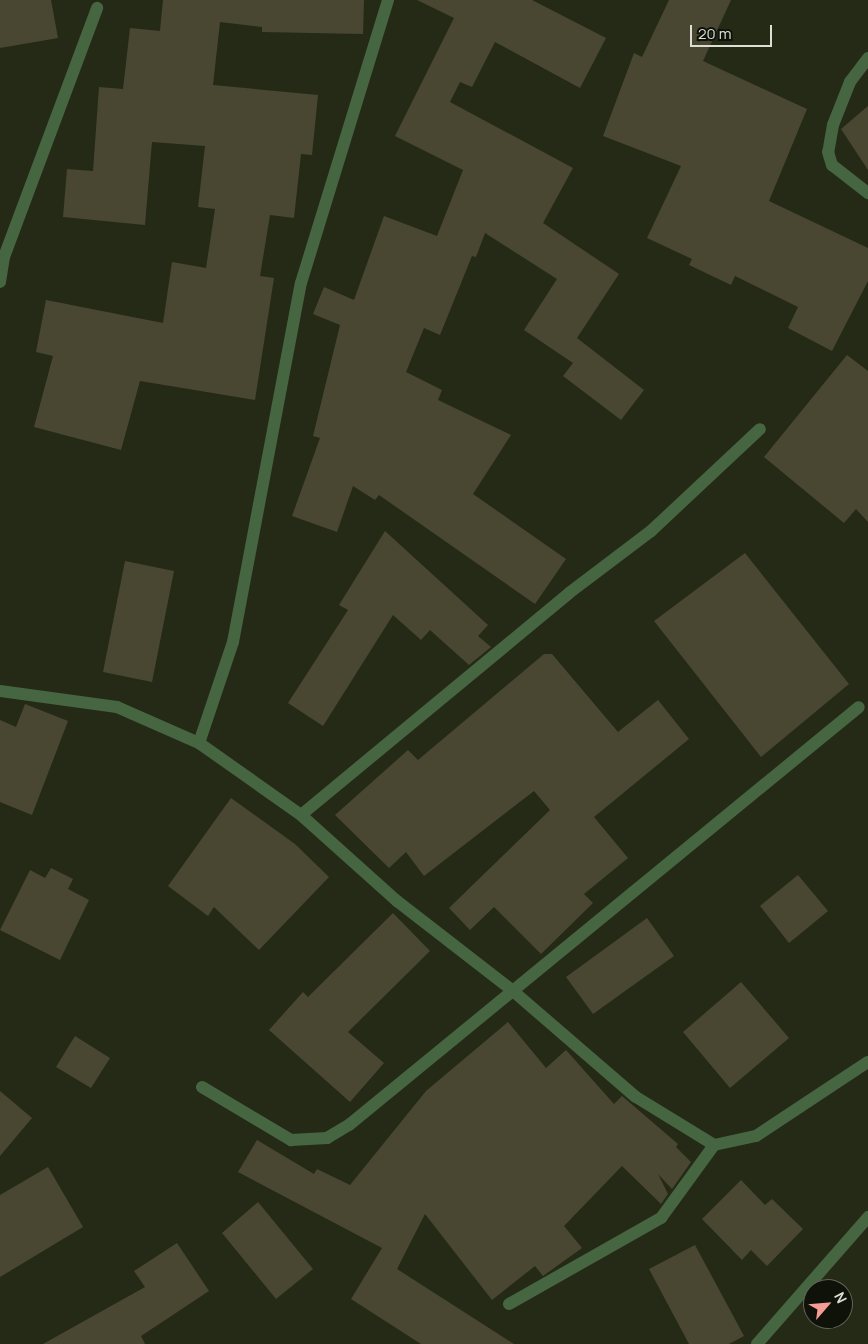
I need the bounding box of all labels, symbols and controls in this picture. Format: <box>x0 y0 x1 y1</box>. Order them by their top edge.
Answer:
scale bar <box>693 15 776 47</box>
text: 20 m <box>698 23 731 44</box>
north arrow <box>803 1279 853 1329</box>
text: N <box>830 1289 852 1306</box>

